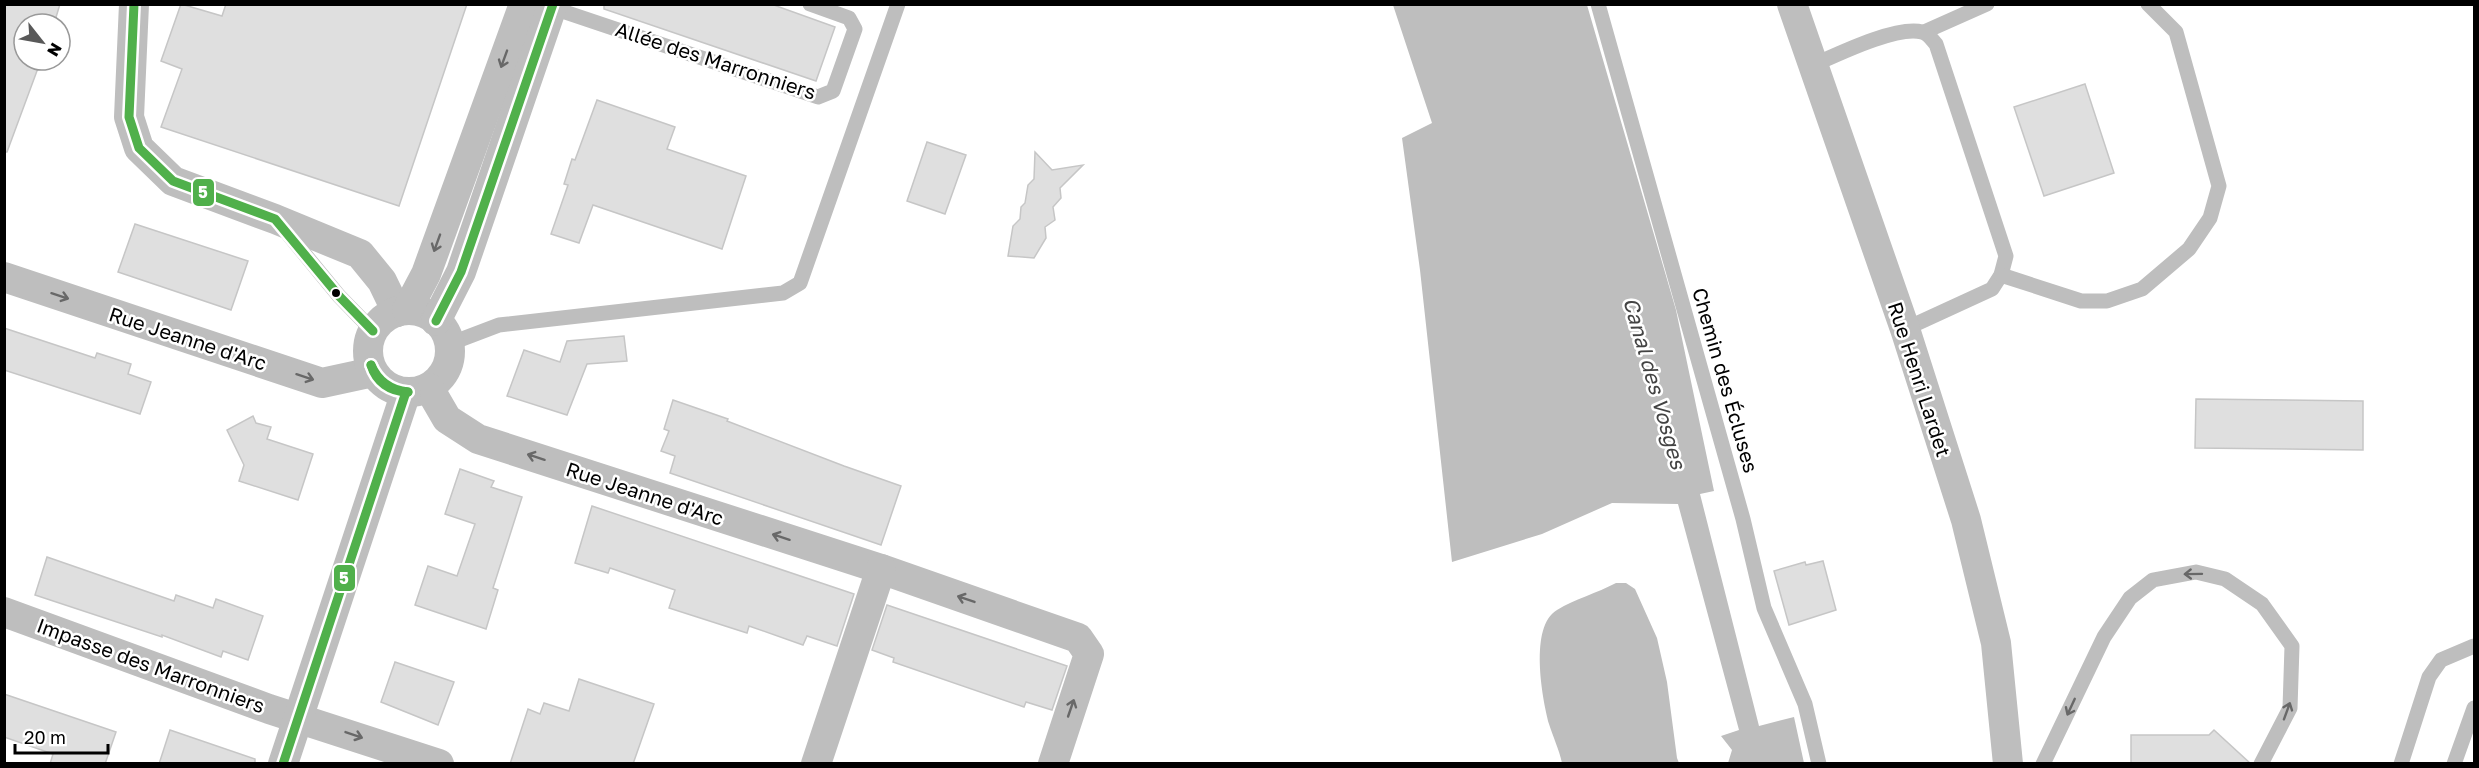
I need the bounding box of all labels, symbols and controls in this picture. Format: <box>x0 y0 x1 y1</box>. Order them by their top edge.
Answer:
north arrow <box>12 12 72 72</box>
street label: Allée des Marronniers <box>613 16 819 104</box>
text: N <box>43 39 67 60</box>
one-way arrow <box>498 50 509 68</box>
line badge: 5 <box>192 178 215 207</box>
text: 5 <box>198 182 208 202</box>
one-way arrow <box>431 233 442 252</box>
street label: Chemin des Écluses <box>1688 285 1764 475</box>
unlabelled marker <box>330 287 342 299</box>
one-way arrow <box>50 291 69 302</box>
water label: Canal des Vosges <box>1618 294 1692 473</box>
street label: Rue Henri Lardet <box>1884 298 1956 460</box>
street label: Rue Jeanne d'Arc <box>106 301 270 375</box>
one-way arrow <box>295 372 314 383</box>
one-way arrow <box>527 451 546 462</box>
street label: Rue Jeanne d'Arc <box>563 456 727 530</box>
one-way arrow <box>772 531 791 542</box>
line badge: 5 <box>333 564 356 592</box>
text: 5 <box>339 568 349 588</box>
one-way arrow <box>2184 568 2204 580</box>
one-way arrow <box>957 593 976 604</box>
street label: Impasse des Marronniers <box>34 613 268 717</box>
one-way arrow <box>2064 697 2076 715</box>
one-way arrow <box>1067 699 1078 718</box>
one-way arrow <box>2282 703 2293 721</box>
scale bar <box>15 717 108 755</box>
text: 20 m <box>24 726 66 748</box>
one-way arrow <box>344 730 363 741</box>

